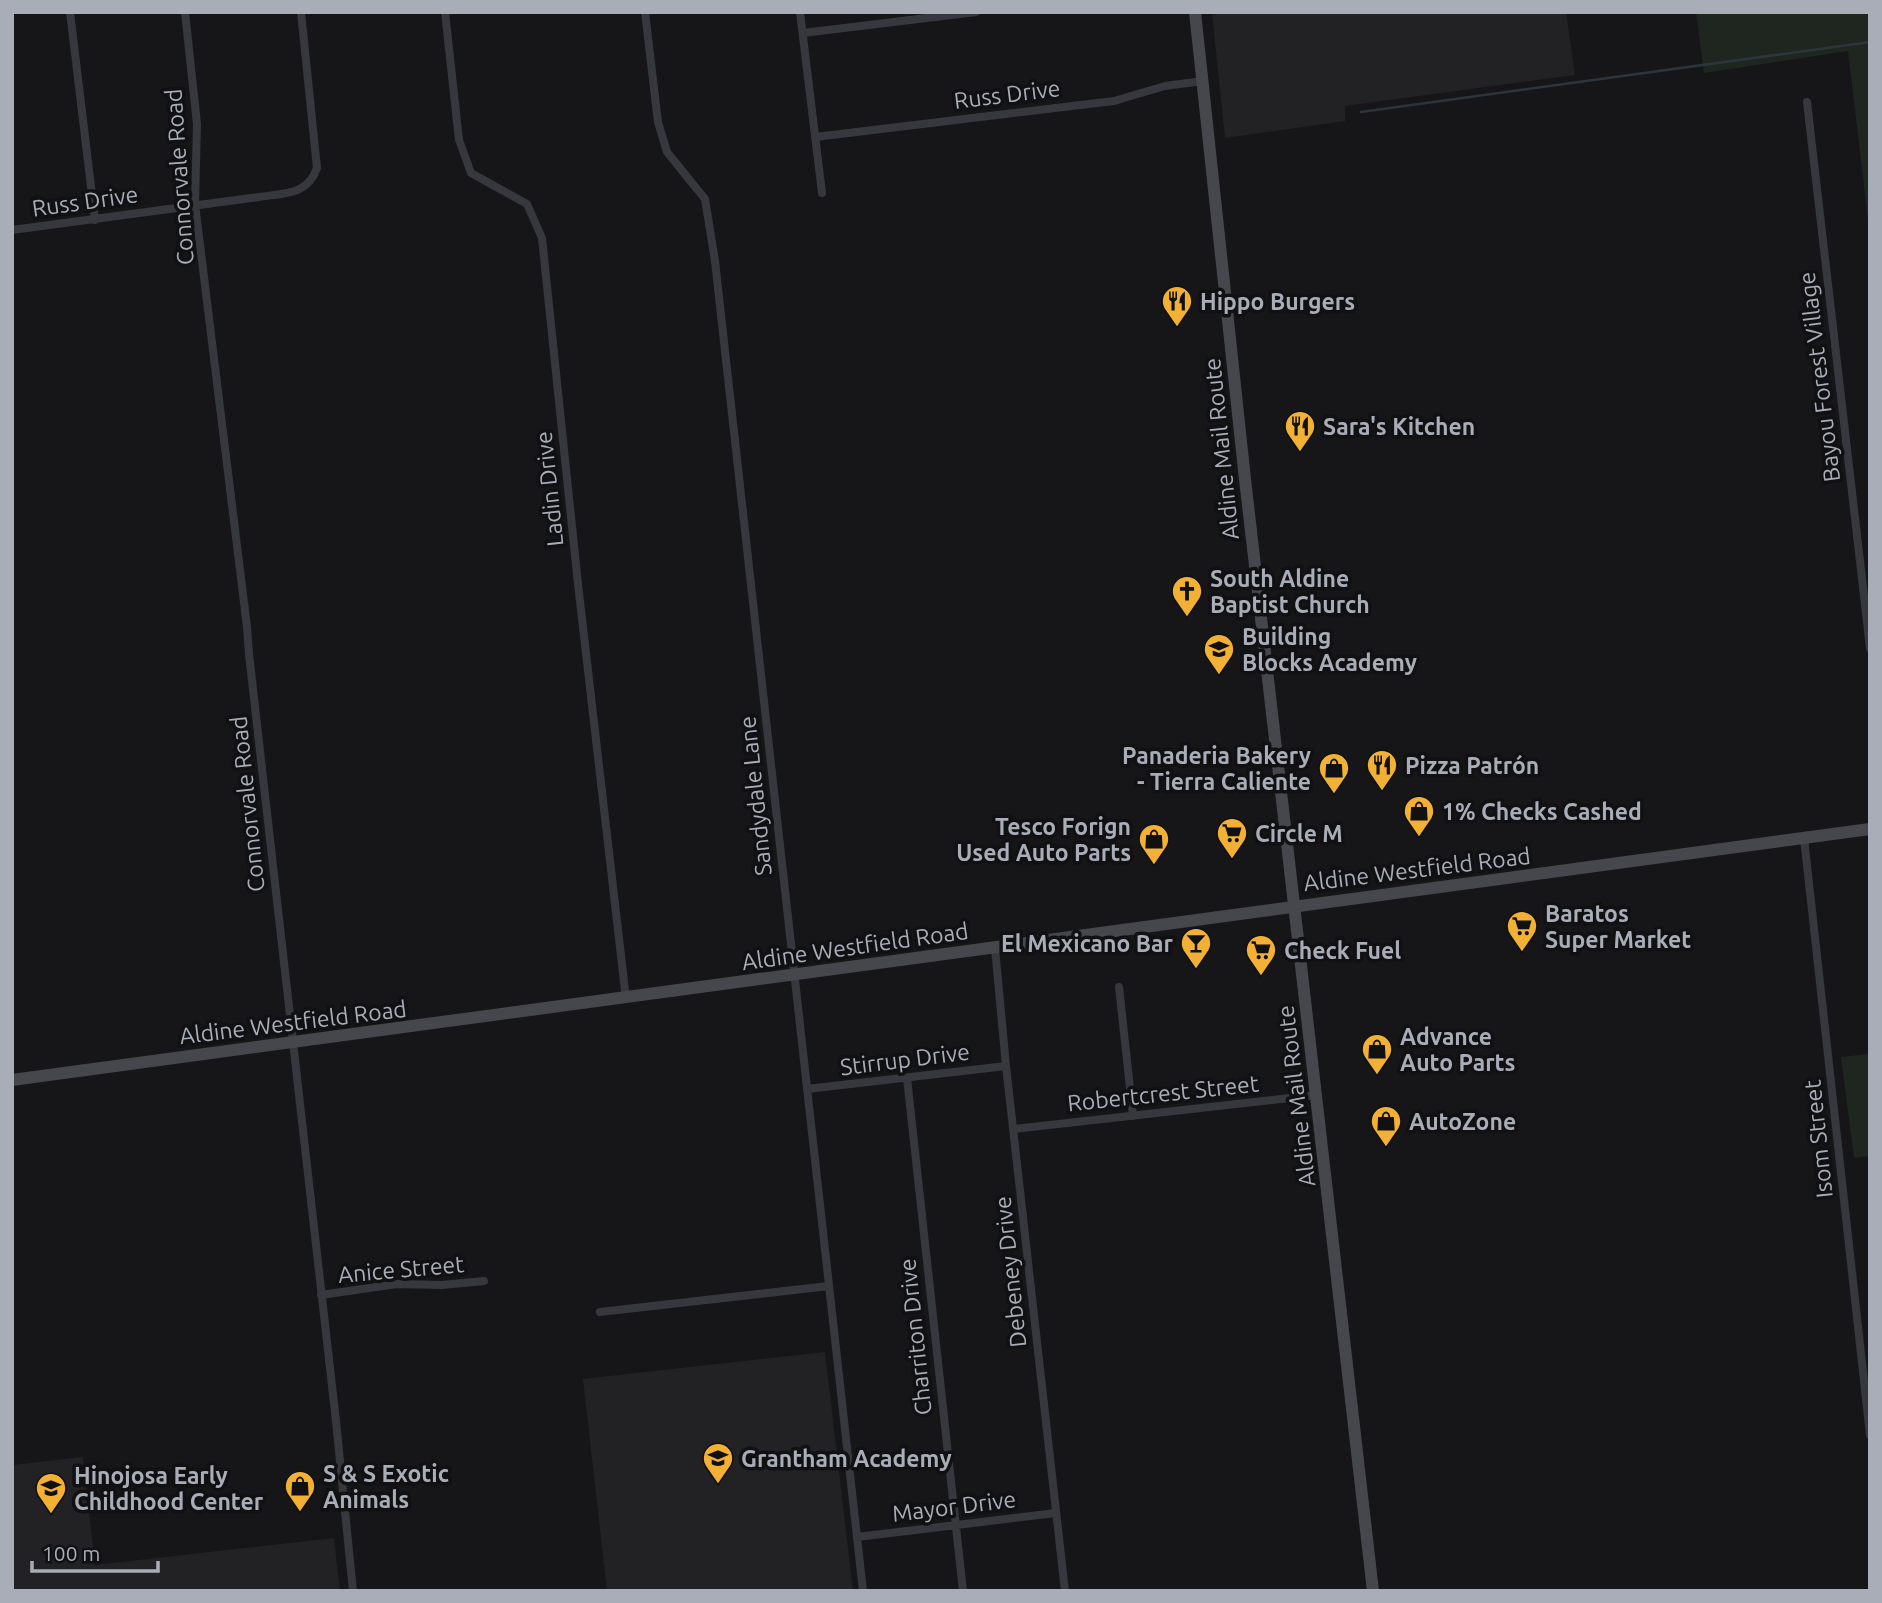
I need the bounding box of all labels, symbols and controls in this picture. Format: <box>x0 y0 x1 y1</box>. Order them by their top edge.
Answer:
street label: Russ Drive <box>952 75 1062 113</box>
street label: Connorvale Road <box>160 88 198 266</box>
street label: Russ Drive <box>30 181 140 221</box>
street label: Bayou Forest Village <box>1794 271 1844 483</box>
restaurant icon: Hippo Burgers <box>1160 284 1194 328</box>
place label: Hippo Burgers <box>1200 289 1355 314</box>
street label: Aldine Mail Route <box>1199 357 1243 541</box>
restaurant icon: Sara's Kitchen <box>1283 409 1317 453</box>
place label: Sara's Kitchen <box>1323 414 1475 439</box>
street label: Ladin Drive <box>531 430 567 548</box>
place label: South Aldine Baptist Church <box>1210 566 1370 617</box>
church icon: South Aldine Baptist Church <box>1170 574 1204 618</box>
place label: Building Blocks Academy <box>1242 624 1417 675</box>
school or university icon: Building Blocks Academy <box>1202 632 1236 676</box>
street label: Connorvale Road <box>225 715 269 893</box>
street label: Sandydale Lane <box>734 715 776 877</box>
place label: Panaderia Bakery - Tierra Caliente <box>1122 743 1311 794</box>
restaurant icon: Pizza Patrón <box>1365 748 1399 792</box>
shop icon: Panaderia Bakery - Tierra Caliente <box>1317 751 1351 795</box>
place label: Pizza Patrón <box>1405 753 1539 778</box>
shop icon: 1% Checks Cashed <box>1402 794 1436 838</box>
place label: 1% Checks Cashed <box>1442 799 1642 824</box>
place label: Tesco Forign Used Auto Parts <box>956 814 1131 865</box>
supermarket icon: Circle M <box>1215 816 1249 860</box>
place label: Circle M <box>1255 821 1343 846</box>
shop icon: Tesco Forign Used Auto Parts <box>1137 822 1171 866</box>
street label: Aldine Westfield Road <box>1302 843 1532 895</box>
place label: Baratos Super Market <box>1545 901 1691 952</box>
supermarket icon: Baratos Super Market <box>1505 909 1539 953</box>
street label: Aldine Westfield Road <box>740 918 970 974</box>
bar icon: El Mexicano Bar <box>1179 926 1213 970</box>
place label: El Mexicano Bar <box>1001 931 1174 956</box>
supermarket icon: Check Fuel <box>1244 933 1278 977</box>
place label: Check Fuel <box>1284 938 1401 963</box>
street label: Aldine Westfield Road <box>178 996 408 1048</box>
street label: Aldine Mail Route <box>1272 1004 1320 1188</box>
place label: Advance Auto Parts <box>1400 1024 1515 1075</box>
shop icon: Advance Auto Parts <box>1360 1032 1394 1076</box>
street label: Stirrup Drive <box>839 1039 971 1079</box>
street label: Robertcrest Street <box>1066 1071 1260 1115</box>
street label: Isom Street <box>1799 1079 1837 1199</box>
shop icon: AutoZone <box>1369 1104 1403 1148</box>
place label: AutoZone <box>1409 1109 1516 1134</box>
street label: Debeney Drive <box>990 1195 1030 1349</box>
street label: Anice Street <box>337 1251 465 1287</box>
street label: Charriton Drive <box>894 1257 936 1417</box>
school or university icon: Grantham Academy <box>701 1441 735 1485</box>
place label: Grantham Academy <box>741 1446 952 1471</box>
place label: S & S Exotic Animals <box>323 1461 449 1512</box>
place label: Hinojosa Early Childhood Center <box>74 1463 264 1514</box>
shop icon: S & S Exotic Animals <box>283 1469 317 1513</box>
school or university icon: Hinojosa Early Childhood Center <box>34 1471 68 1515</box>
street label: Mayor Drive <box>891 1486 1017 1526</box>
scale bar <box>32 1530 158 1574</box>
text: 100 m <box>42 1541 100 1565</box>

